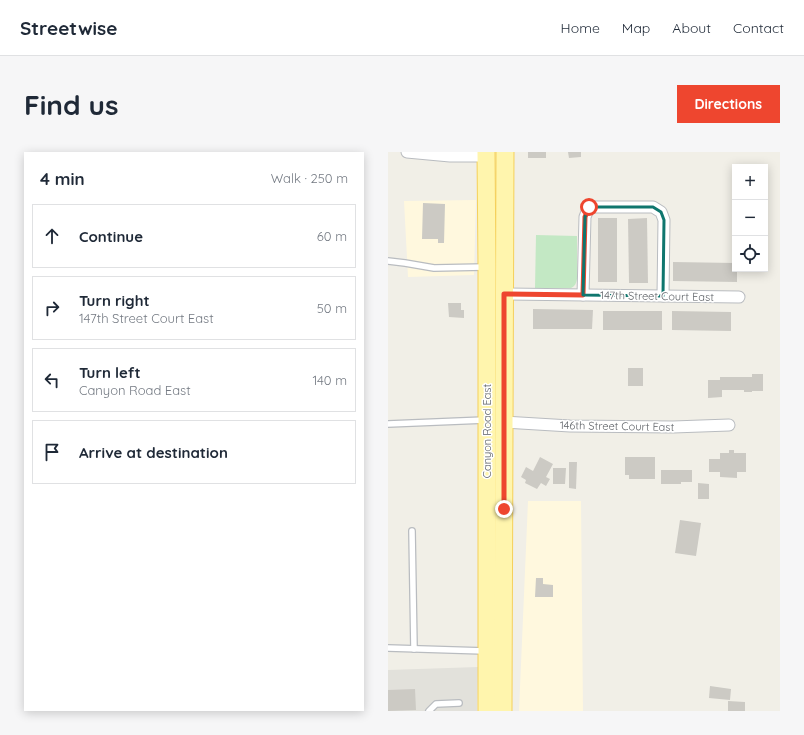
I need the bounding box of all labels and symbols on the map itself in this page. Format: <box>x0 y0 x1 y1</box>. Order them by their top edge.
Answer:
route start <box>580 198 598 216</box>
street label: 147th Street Court East <box>600 288 714 304</box>
street label: Canyon Road East <box>480 384 494 478</box>
street label: 146th Street Court East <box>560 418 675 434</box>
route end <box>495 500 513 518</box>

